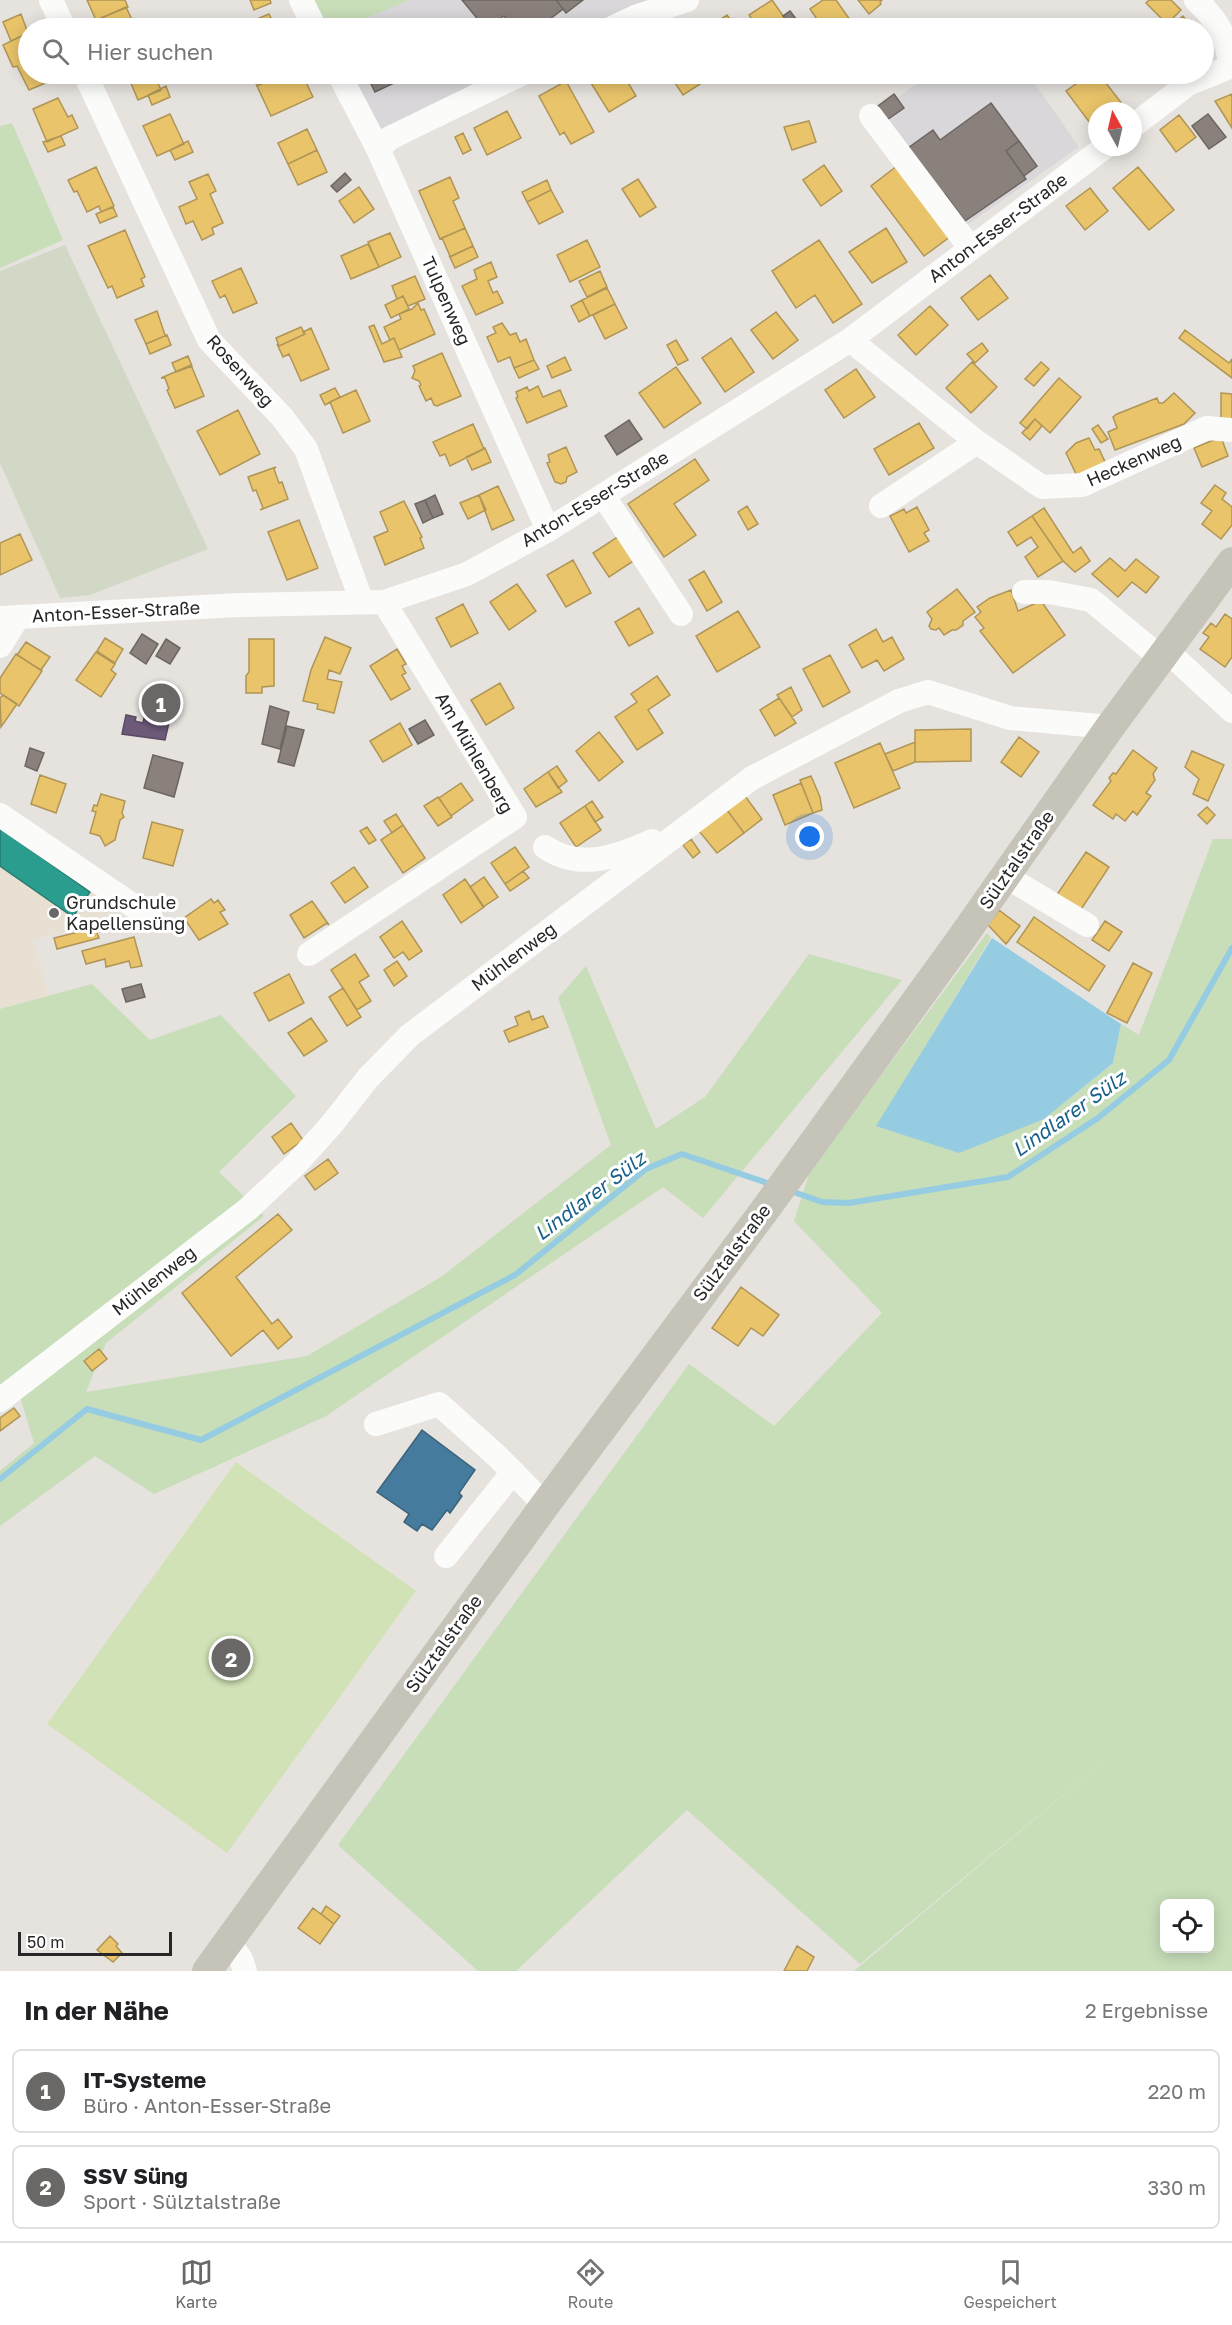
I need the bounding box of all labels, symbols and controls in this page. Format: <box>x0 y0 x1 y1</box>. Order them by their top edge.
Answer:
search box <box>18 18 1214 84</box>
icon: search <box>39 35 72 68</box>
text: Hier suchen <box>87 38 213 65</box>
north arrow <box>1088 102 1142 156</box>
street label: Anton-Esser-Straße <box>924 168 1071 287</box>
street label: Tulpenweg <box>418 253 476 348</box>
street label: Rosenweg <box>203 330 279 411</box>
street label: Heckenweg <box>1083 430 1184 491</box>
street label: Anton-Esser-Straße <box>517 445 672 551</box>
street label: Anton-Esser-Straße <box>31 596 201 626</box>
pin: 1 <box>142 680 180 726</box>
street label: Am Mühlenberg <box>431 688 519 817</box>
street label: Sülztalstraße <box>974 806 1058 913</box>
your location <box>795 822 824 851</box>
place label: Grundschule Kapellensüng <box>66 891 185 934</box>
marker: Grundschule Kapellensüng <box>47 906 61 920</box>
street label: Mühlenweg <box>467 917 560 995</box>
water label: Lindlarer Sülz <box>1007 1064 1131 1161</box>
water label: Lindlarer Sülz <box>529 1145 651 1245</box>
street label: Sülztalstraße <box>688 1200 775 1305</box>
street label: Mühlenweg <box>107 1241 200 1320</box>
street label: Sülztalstraße <box>400 1590 486 1697</box>
pin: 2 <box>212 1636 250 1680</box>
map controls <box>1160 1899 1214 1953</box>
button: locate <box>1160 1899 1214 1953</box>
scale bar <box>18 1929 172 1956</box>
text: 50 m <box>27 1932 64 1952</box>
text: In der Nähe <box>24 1995 169 2026</box>
text: 2 Ergebnisse <box>1085 1998 1208 2022</box>
text: IT-Systeme <box>83 2066 206 2093</box>
text: 1 <box>40 2079 51 2103</box>
text: 220 m <box>1148 2079 1206 2103</box>
text: Büro · Anton-Esser-Straße <box>83 2093 331 2117</box>
text: SSV Süng <box>83 2162 188 2189</box>
text: 2 <box>39 2175 52 2199</box>
text: 330 m <box>1148 2175 1206 2199</box>
text: Sport · Sülztalstraße <box>83 2189 281 2213</box>
tab: Karte <box>175 2256 217 2312</box>
tab: Route <box>568 2256 613 2312</box>
tab: Gespeichert <box>964 2256 1057 2312</box>

